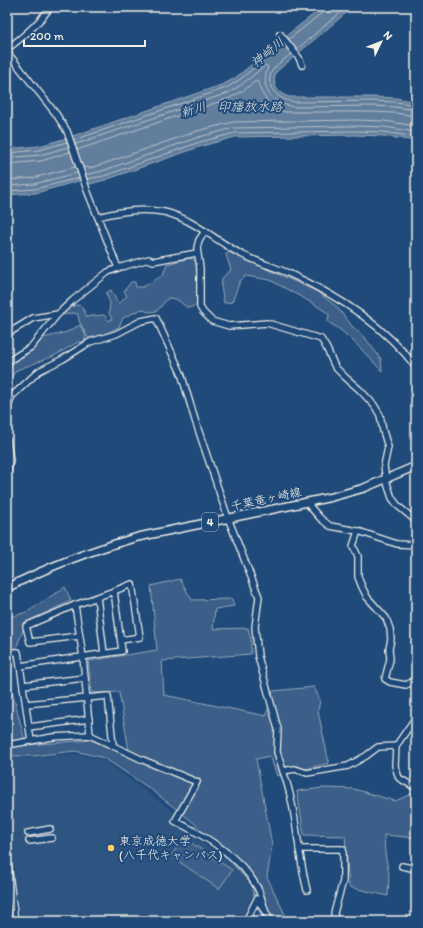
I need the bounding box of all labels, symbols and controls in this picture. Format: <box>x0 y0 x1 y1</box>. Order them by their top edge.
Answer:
scale bar <box>24 22 145 48</box>
north arrow <box>361 22 401 62</box>
text: N <box>381 28 395 43</box>
text: 200 m <box>30 29 64 43</box>
water label: 神崎川 <box>248 34 287 71</box>
water label: 新川 <box>179 99 208 120</box>
water label: 印旛放水路 <box>217 99 283 114</box>
street label: 千葉竜ヶ崎線 <box>229 485 303 513</box>
road number: 4 <box>202 513 218 531</box>
place label: 東京成徳大学 (八千代キャンパス) <box>119 834 222 862</box>
marker: 東京成徳大学 (八千代キャンパス) <box>106 843 116 853</box>

